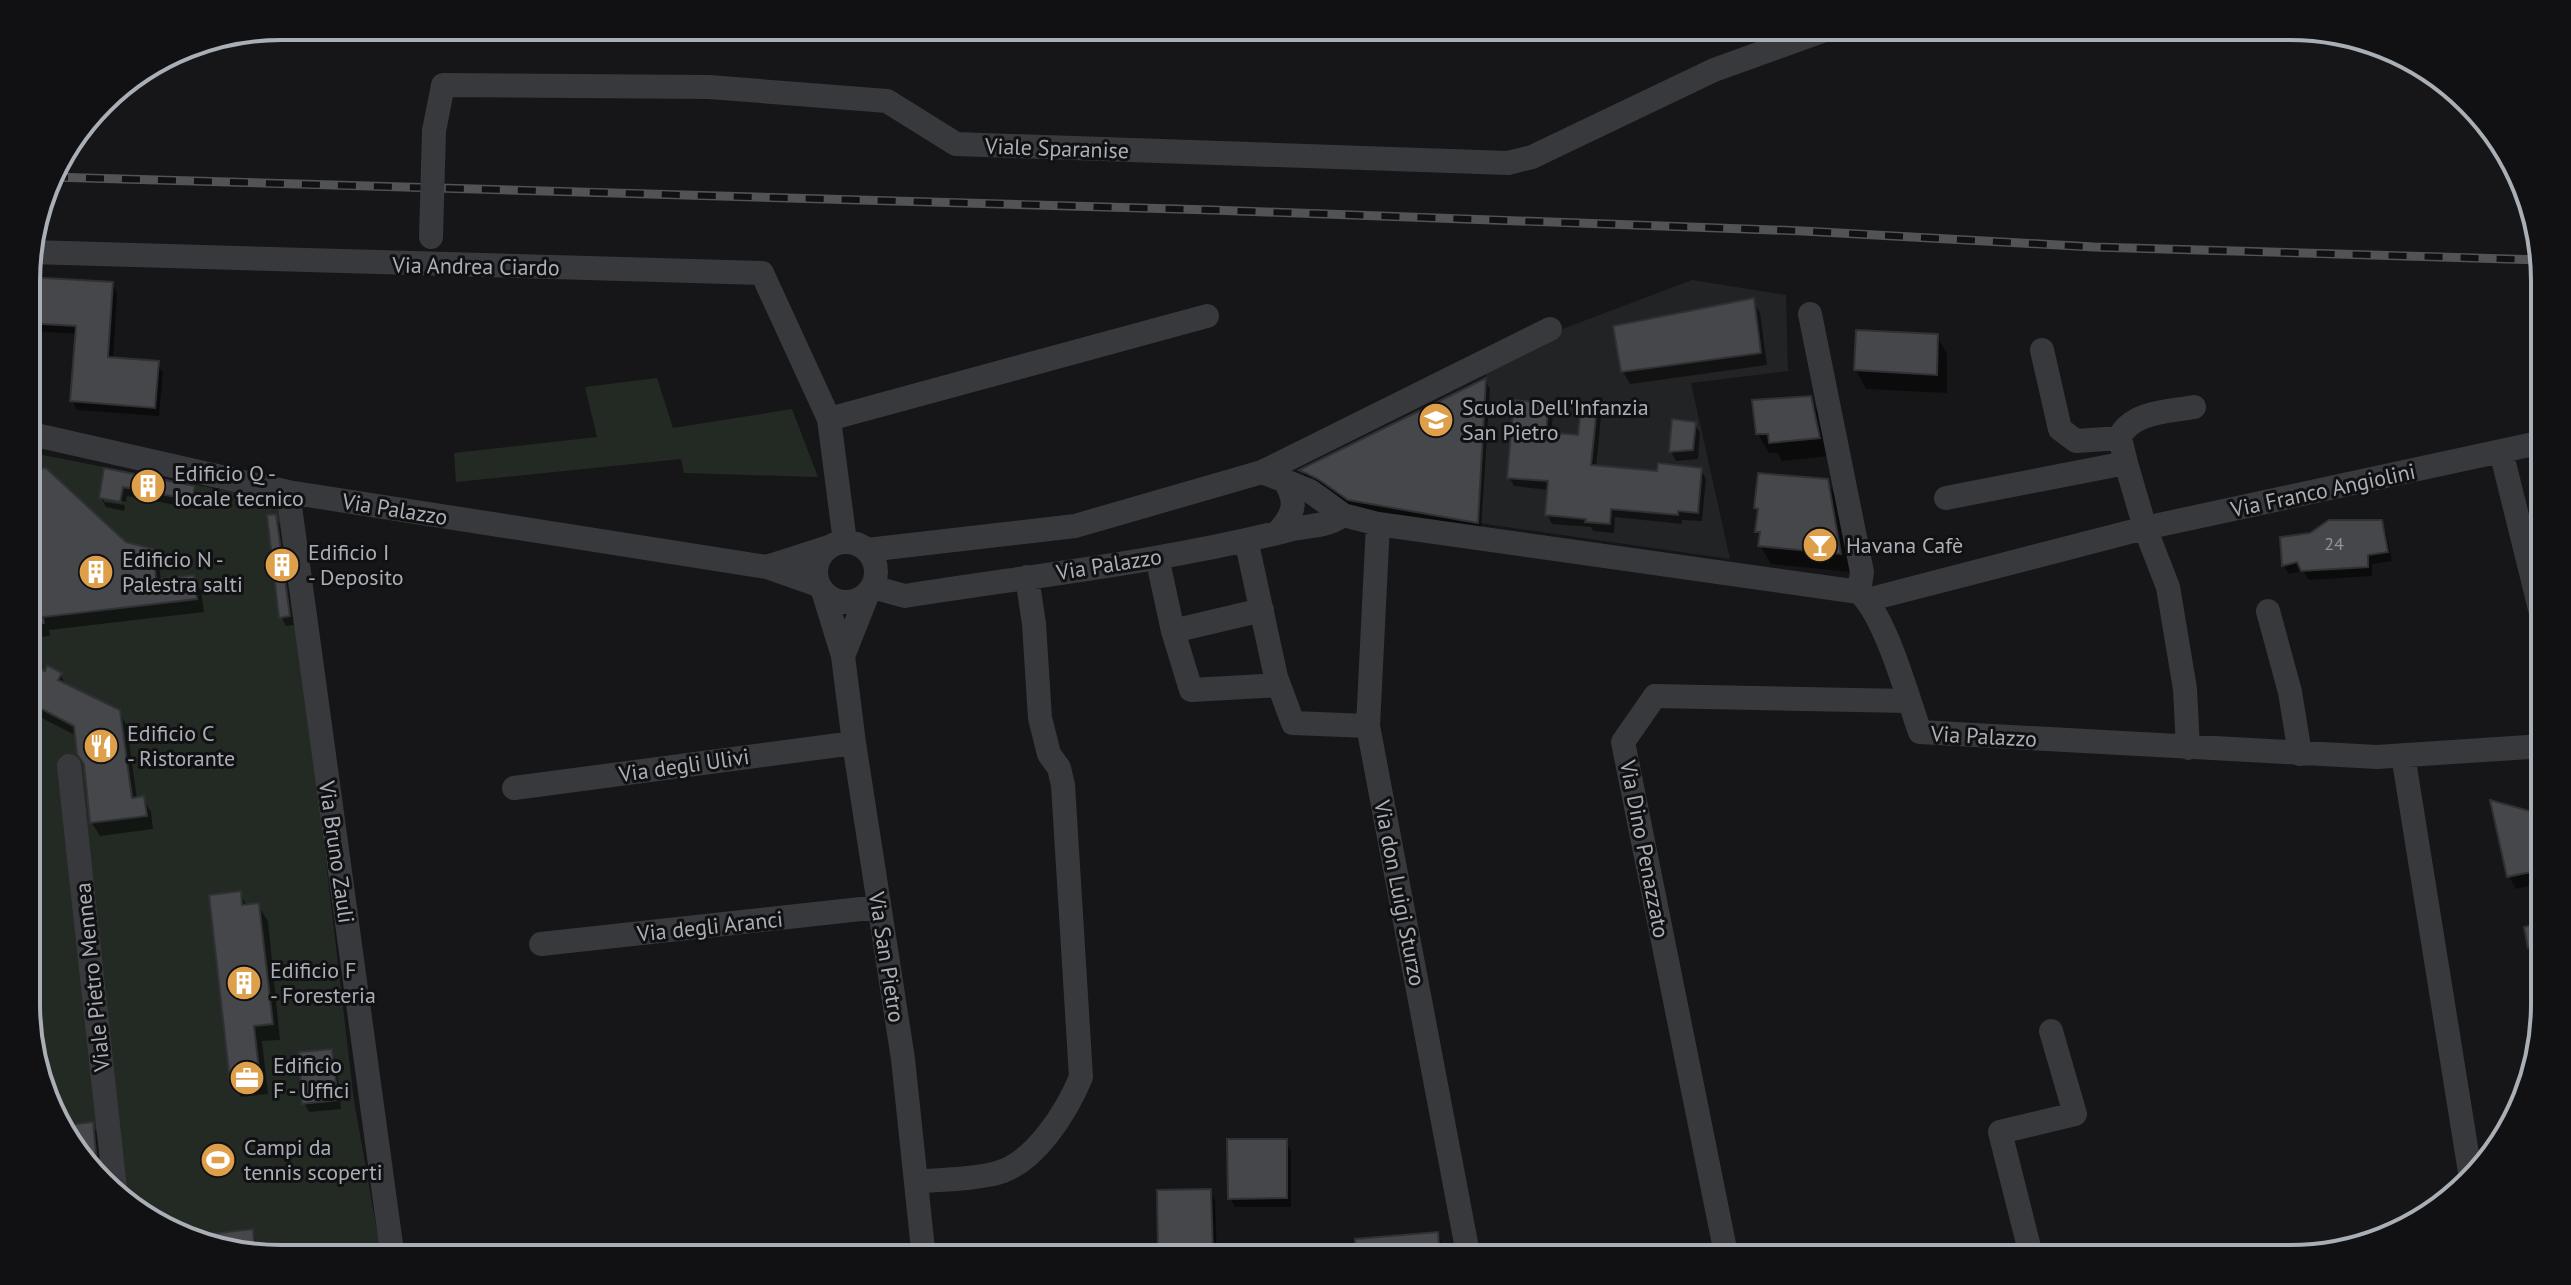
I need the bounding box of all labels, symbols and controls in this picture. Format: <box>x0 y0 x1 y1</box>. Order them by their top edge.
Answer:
street label: Viale Sparanise <box>984 131 1129 165</box>
street label: Via Andrea Ciardo <box>391 251 560 281</box>
place label: Scuola Dell'Infanzia San Pietro <box>1462 393 1649 446</box>
school or university icon: Scuola Dell'Infanzia San Pietro <box>1417 401 1455 439</box>
street label: Via Franco Angiolini <box>2227 457 2418 523</box>
place label: Edificio Q - locale tecnico <box>174 459 304 512</box>
building icon: Edificio Q - locale tecnico <box>129 467 167 505</box>
street label: Via Palazzo <box>339 487 450 531</box>
bar icon: Havana Cafè <box>1801 526 1839 564</box>
place label: Havana Cafè <box>1846 531 1963 559</box>
house number: 24 <box>2324 532 2344 555</box>
place label: Edificio I - Deposito <box>308 538 403 591</box>
street label: Via Palazzo <box>1053 542 1164 586</box>
place label: Edificio N - Palestra salti <box>122 545 243 598</box>
building icon: Edificio I - Deposito <box>263 546 301 584</box>
building icon: Edificio N - Palestra salti <box>77 553 115 591</box>
place label: Edificio C - Ristorante <box>127 719 235 772</box>
street label: Via Palazzo <box>1929 719 2038 753</box>
restaurant icon: Edificio C - Ristorante <box>82 727 120 765</box>
street label: Via degli Ulivi <box>616 742 751 788</box>
street label: Via Dino Penazzato <box>1614 757 1676 940</box>
street label: Via Bruno Zauli <box>313 778 361 925</box>
street label: Via don Luigi Sturzo <box>1368 797 1432 988</box>
street label: Viale Pietro Mennea <box>68 881 116 1074</box>
street label: Via San Pietro <box>863 889 911 1024</box>
street label: Via degli Aranci <box>635 904 784 948</box>
place label: Edificio F - Foresteria <box>270 956 376 1009</box>
building icon: Edificio F - Foresteria <box>225 964 263 1002</box>
place label: Edificio F - Uffici <box>273 1051 350 1104</box>
office icon: Edificio F - Uffici <box>228 1059 266 1097</box>
place label: Campi da tennis scoperti <box>244 1133 383 1186</box>
sports icon: Campi da tennis scoperti <box>199 1141 237 1179</box>

